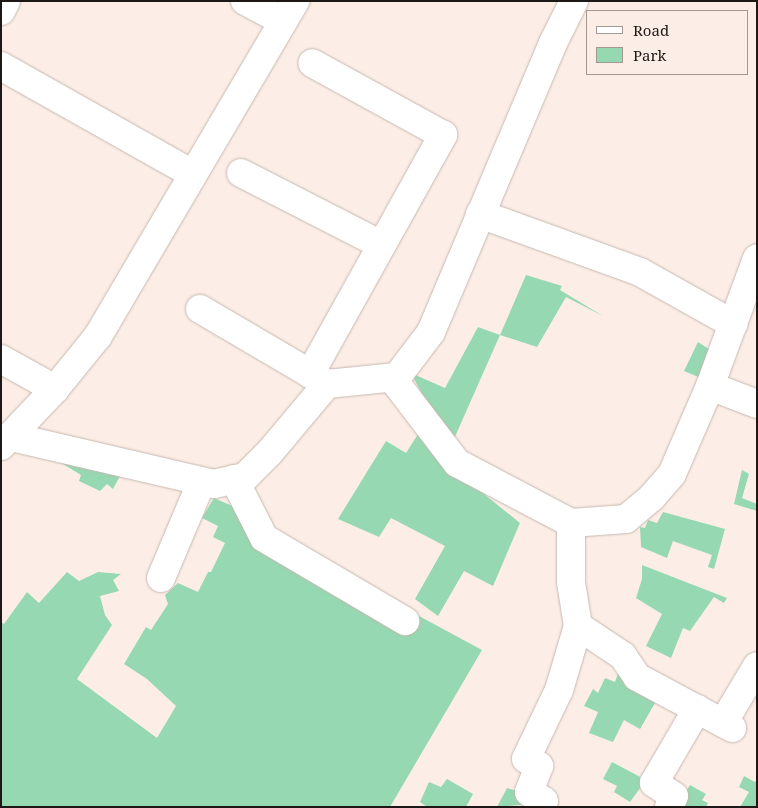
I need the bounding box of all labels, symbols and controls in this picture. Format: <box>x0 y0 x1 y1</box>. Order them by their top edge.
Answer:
legend <box>586 10 748 75</box>
text: Road <box>633 20 669 40</box>
text: Park <box>633 45 666 65</box>

